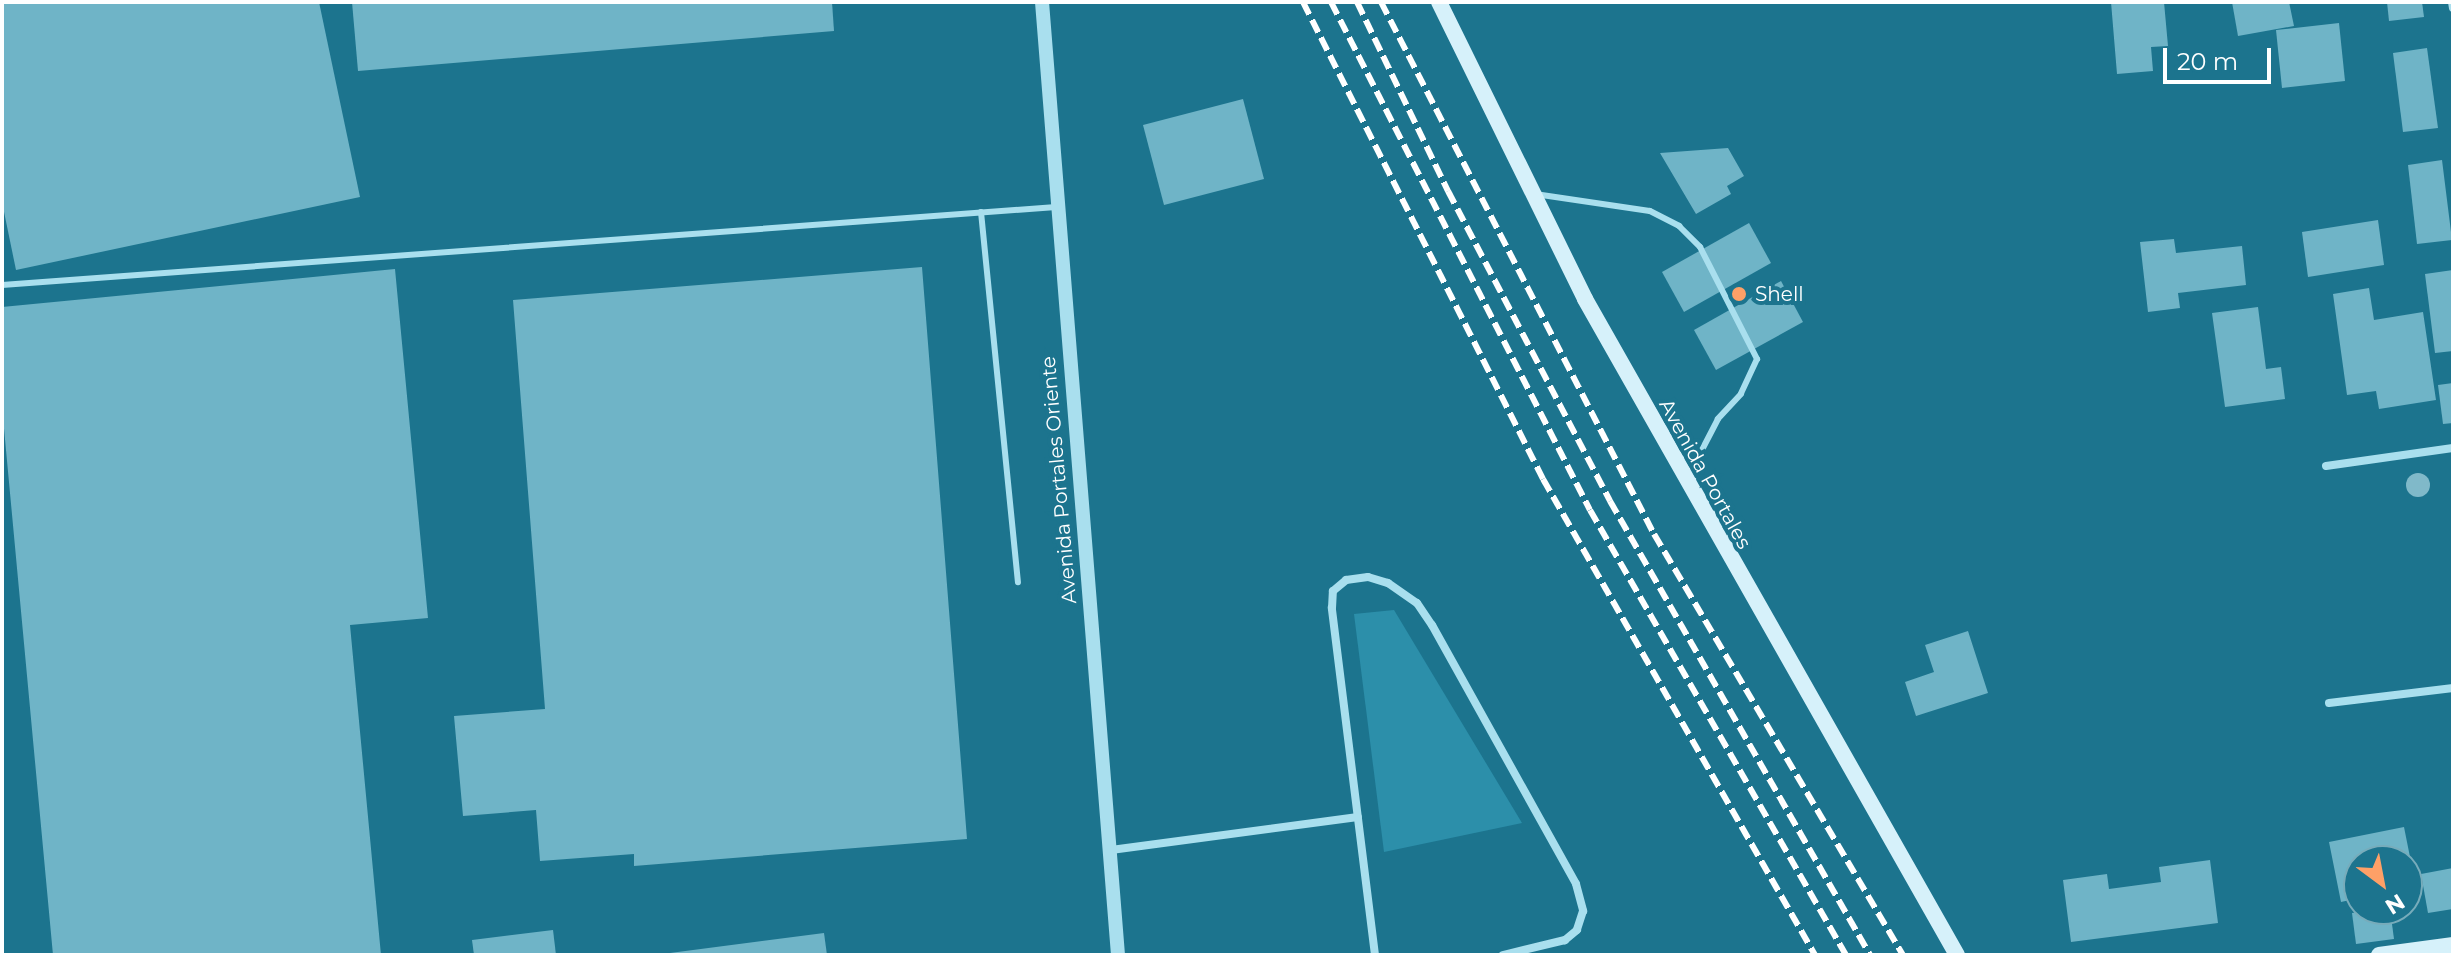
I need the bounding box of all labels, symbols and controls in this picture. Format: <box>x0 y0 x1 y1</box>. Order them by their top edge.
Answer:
scale bar <box>2167 32 2275 82</box>
text: 20 m <box>2177 47 2238 76</box>
place label: Shell <box>1755 282 1804 306</box>
marker: Shell <box>1730 285 1748 303</box>
street label: Avenida Portales Oriente <box>1036 355 1082 605</box>
street label: Avenida Portales <box>1654 395 1756 553</box>
north arrow <box>2343 845 2423 925</box>
text: N <box>2380 888 2410 920</box>

